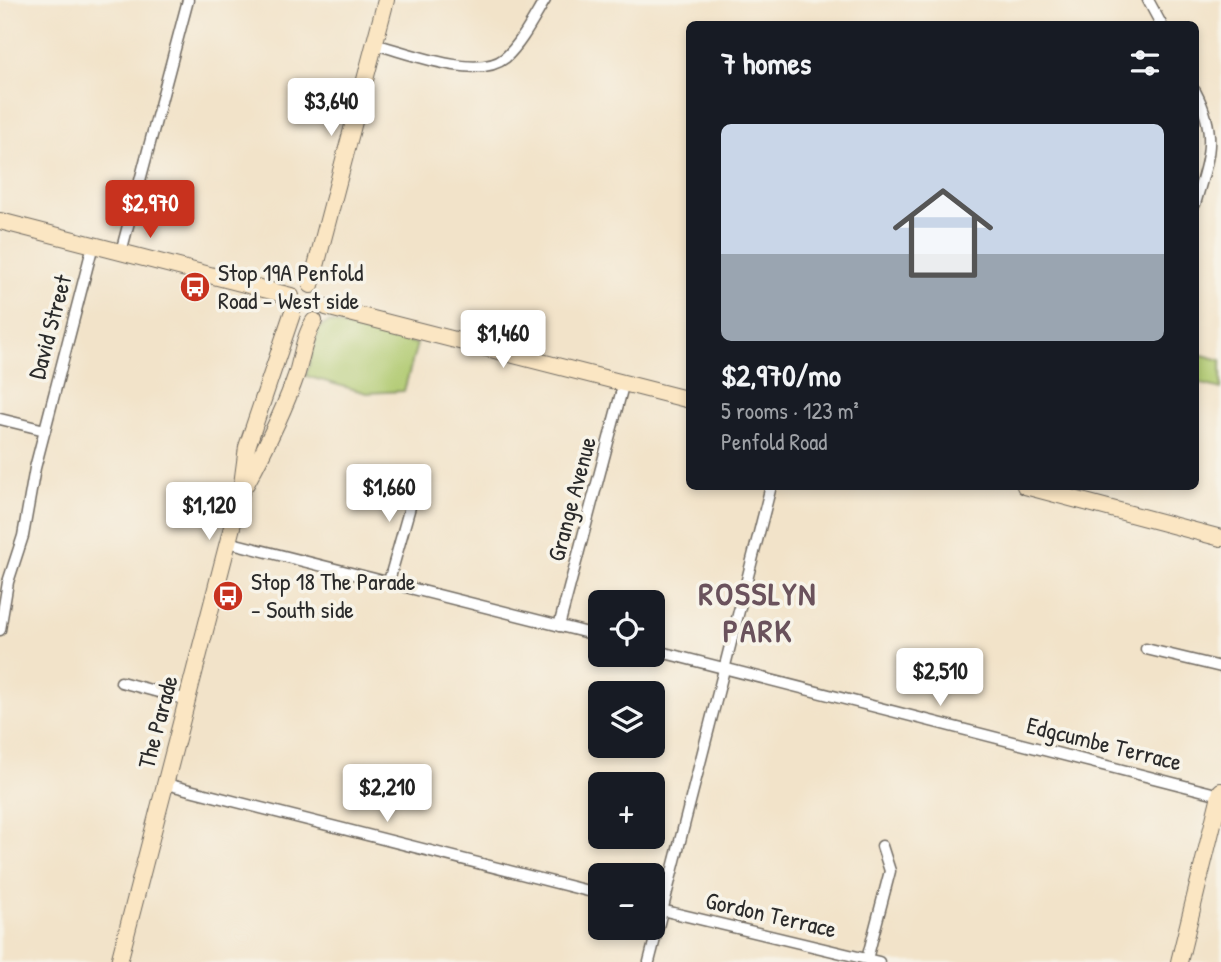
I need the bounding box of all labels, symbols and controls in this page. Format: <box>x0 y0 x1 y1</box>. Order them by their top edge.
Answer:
text: 7 homes <box>721 43 811 83</box>
icon: filters <box>1126 44 1164 82</box>
pin: $3,640 <box>274 78 388 138</box>
text: $3,640 <box>304 85 358 116</box>
icon: home <box>880 170 1006 296</box>
pin: $2,970 <box>93 180 207 240</box>
text: $2,970 <box>121 187 179 218</box>
place label: Stop 19A Penfold Road - West side <box>218 256 363 316</box>
street label: David Street <box>20 270 78 382</box>
bus stop icon: Stop 19A Penfold Road - West side <box>178 270 212 304</box>
pin: $1,460 <box>446 310 560 370</box>
text: $1,460 <box>477 317 529 348</box>
text: $2,970/mo <box>721 355 841 395</box>
text: 5 rooms · 123 m² <box>721 395 859 426</box>
text: Penfold Road <box>721 426 827 457</box>
street label: Grange Avenue <box>539 433 603 565</box>
pin: $1,660 <box>332 464 446 524</box>
text: $1,660 <box>362 471 416 502</box>
pin: $1,120 <box>152 482 266 542</box>
text: $1,120 <box>182 489 236 520</box>
place label: Stop 18 The Parade - South side <box>251 565 416 625</box>
district label: ROSSLYN PARK <box>699 572 817 652</box>
bus stop icon: Stop 18 The Parade - South side <box>211 579 245 613</box>
map controls <box>588 590 665 940</box>
button: locate <box>588 590 665 667</box>
pin: $2,510 <box>883 648 997 708</box>
text: $2,510 <box>912 655 968 686</box>
street label: The Parade <box>129 671 185 772</box>
button: layers <box>588 681 665 758</box>
street label: Edgcumbe Terrace <box>1024 708 1185 778</box>
pin: $2,210 <box>330 764 444 824</box>
text: $2,210 <box>359 771 415 802</box>
button: + <box>588 772 665 849</box>
button: − <box>588 863 665 940</box>
street label: Gordon Terrace <box>703 883 840 945</box>

